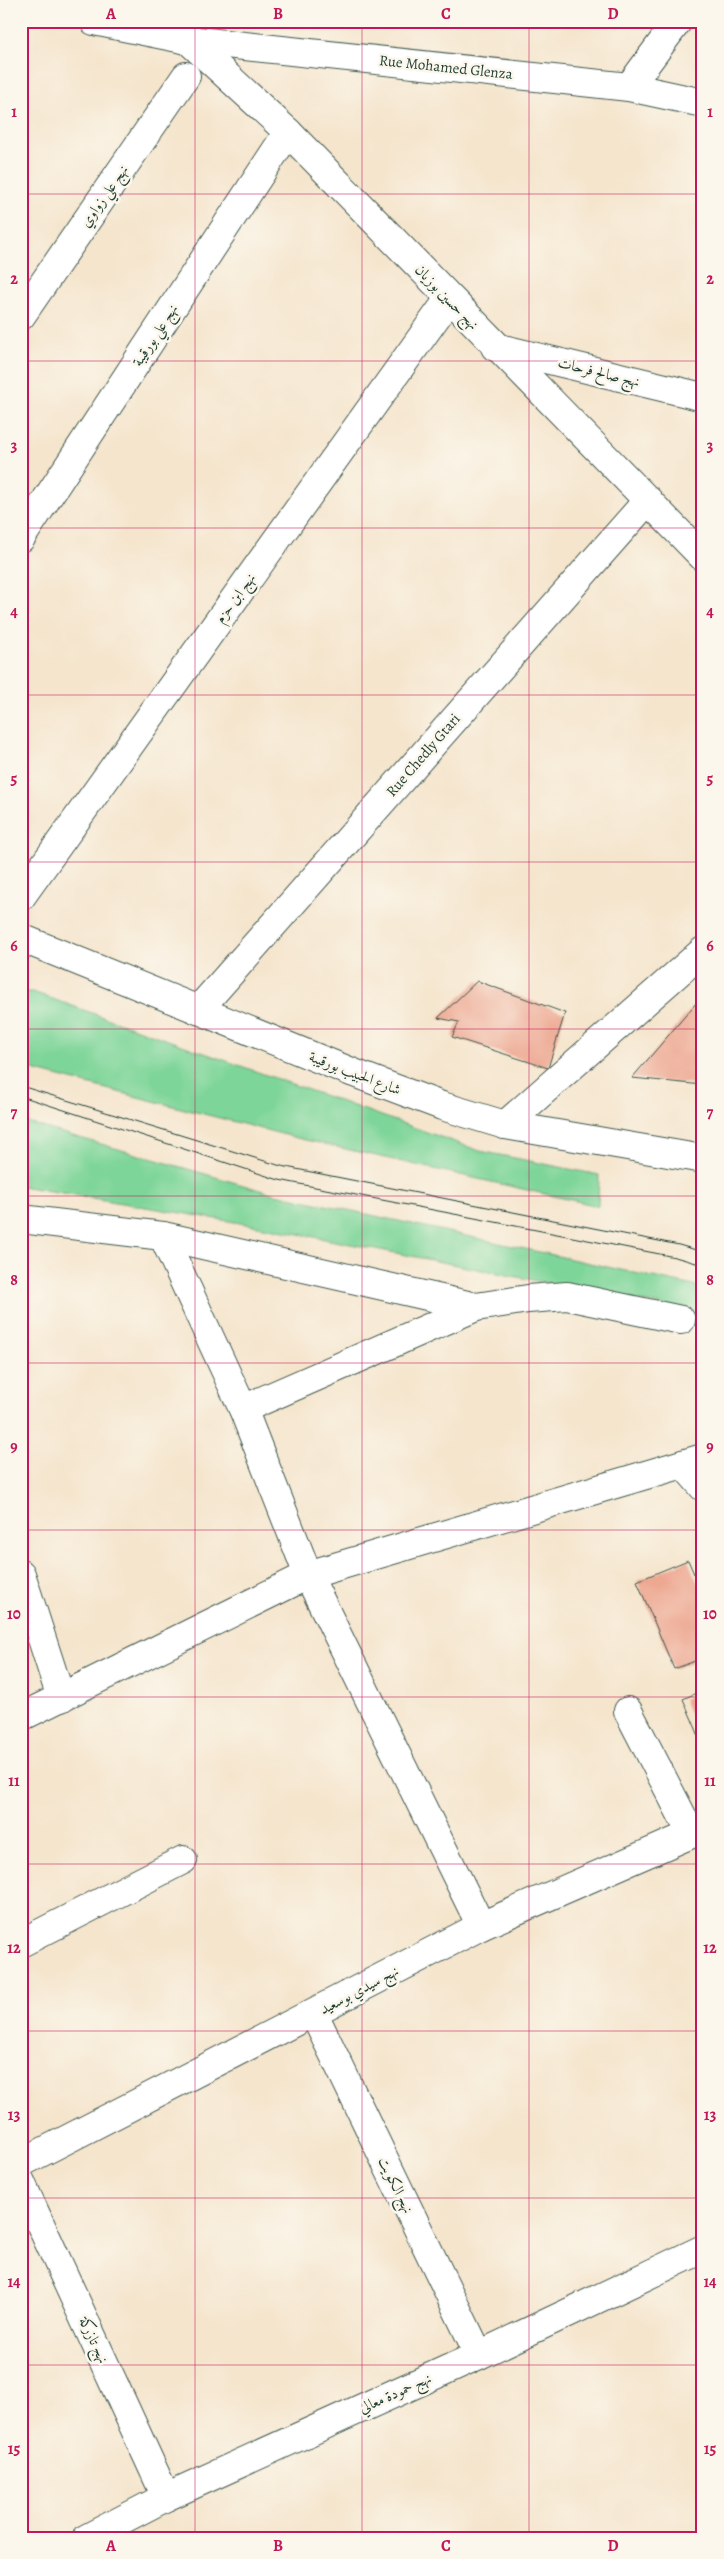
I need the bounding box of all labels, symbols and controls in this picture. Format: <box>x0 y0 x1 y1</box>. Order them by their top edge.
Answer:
text: A <box>105 3 117 25</box>
text: B <box>273 3 283 25</box>
text: C <box>441 3 451 25</box>
text: D <box>607 3 619 25</box>
street label: Rue Mohamed Glenza <box>378 50 514 84</box>
text: 1 <box>11 101 17 123</box>
text: 1 <box>707 101 713 123</box>
street label: نهج علي زواوي <box>75 161 136 234</box>
street label: نهج حسين بوزيان <box>408 260 483 337</box>
text: 2 <box>10 268 18 290</box>
text: 2 <box>706 268 714 290</box>
street label: نهج علي بورقيبة <box>127 300 186 372</box>
street label: نهج صالح فرحات <box>555 352 642 396</box>
text: 3 <box>11 435 18 457</box>
text: 3 <box>707 435 714 457</box>
street label: نهج ابن حزم <box>210 569 263 630</box>
text: 4 <box>10 601 18 623</box>
text: 4 <box>706 601 714 623</box>
street label: Rue Chedly Gtari <box>381 709 465 801</box>
text: 5 <box>11 768 18 790</box>
text: 5 <box>707 768 714 790</box>
text: 6 <box>10 935 18 957</box>
text: 6 <box>706 935 714 957</box>
street label: شارع الحبيب بورقيبة <box>305 1046 404 1102</box>
text: 7 <box>11 1102 18 1124</box>
text: 7 <box>707 1102 714 1124</box>
text: 8 <box>10 1269 18 1291</box>
text: 8 <box>706 1269 714 1291</box>
text: 9 <box>10 1436 18 1458</box>
text: 9 <box>706 1436 714 1458</box>
text: 10 <box>7 1603 21 1625</box>
text: 10 <box>703 1603 717 1625</box>
text: 11 <box>8 1770 20 1792</box>
text: 11 <box>704 1770 716 1792</box>
text: 12 <box>7 1937 21 1959</box>
text: 12 <box>703 1937 717 1959</box>
street label: نهج سيدي بوسعيد <box>316 1961 404 2023</box>
text: 13 <box>8 2104 20 2126</box>
text: 13 <box>704 2104 716 2126</box>
street label: نهج الكويت <box>370 2153 418 2218</box>
text: 14 <box>7 2271 21 2293</box>
text: 14 <box>703 2271 717 2293</box>
street label: نهج تازركة <box>70 2312 114 2368</box>
street label: نهج حمودة معالي <box>356 2368 436 2422</box>
text: 15 <box>8 2438 20 2460</box>
text: 15 <box>704 2438 716 2460</box>
text: A <box>105 2535 117 2557</box>
text: B <box>273 2535 283 2557</box>
text: C <box>441 2535 451 2557</box>
text: D <box>607 2535 619 2557</box>

